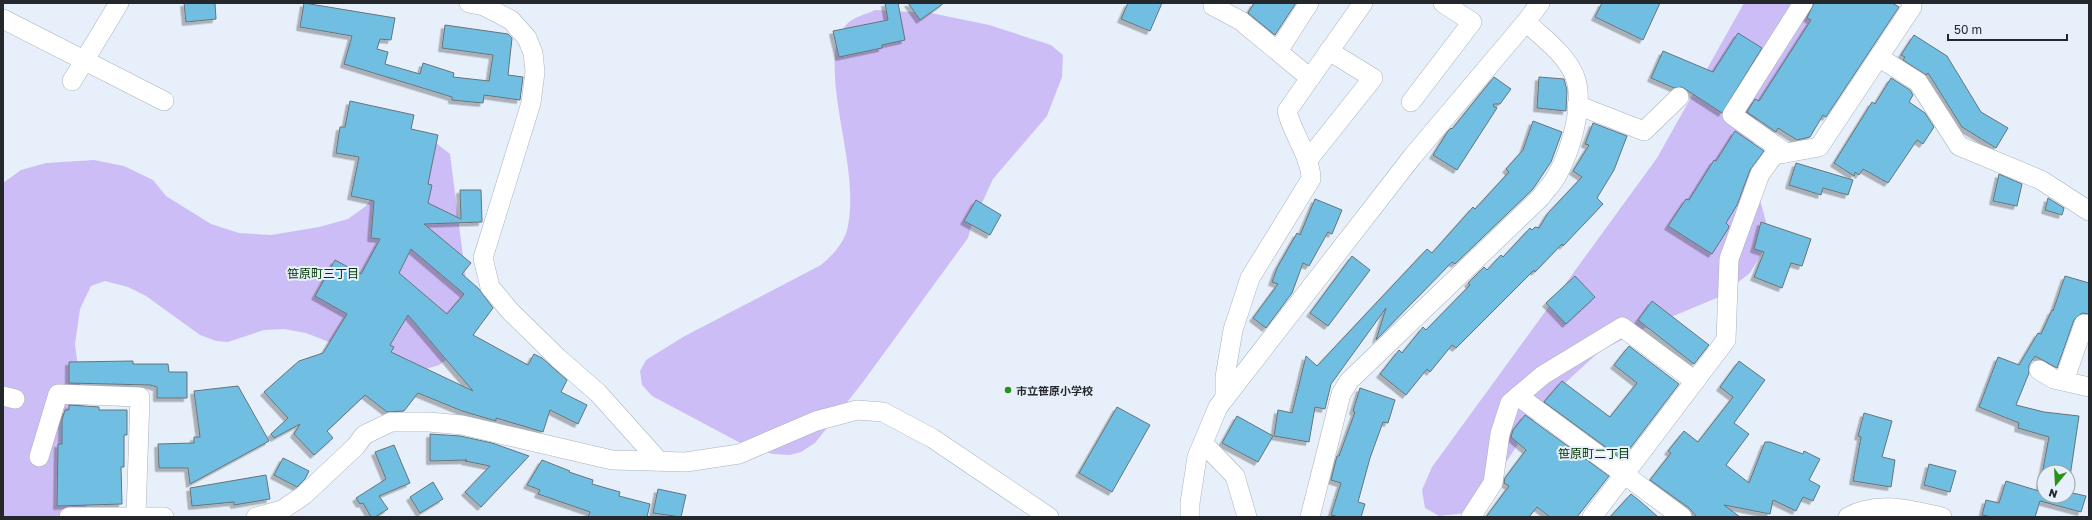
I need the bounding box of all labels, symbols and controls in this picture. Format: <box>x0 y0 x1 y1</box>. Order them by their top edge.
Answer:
scale bar <box>1948 16 2067 42</box>
text: 50 m <box>1954 22 1982 37</box>
district label: 笹原町三丁目 <box>287 266 359 281</box>
place label: 市立笹原小学校 <box>1016 384 1093 397</box>
marker: 市立笹原小学校 <box>1003 385 1013 395</box>
district label: 笹原町二丁目 <box>1558 446 1630 461</box>
north arrow <box>2036 464 2076 504</box>
text: N <box>2047 487 2059 501</box>

